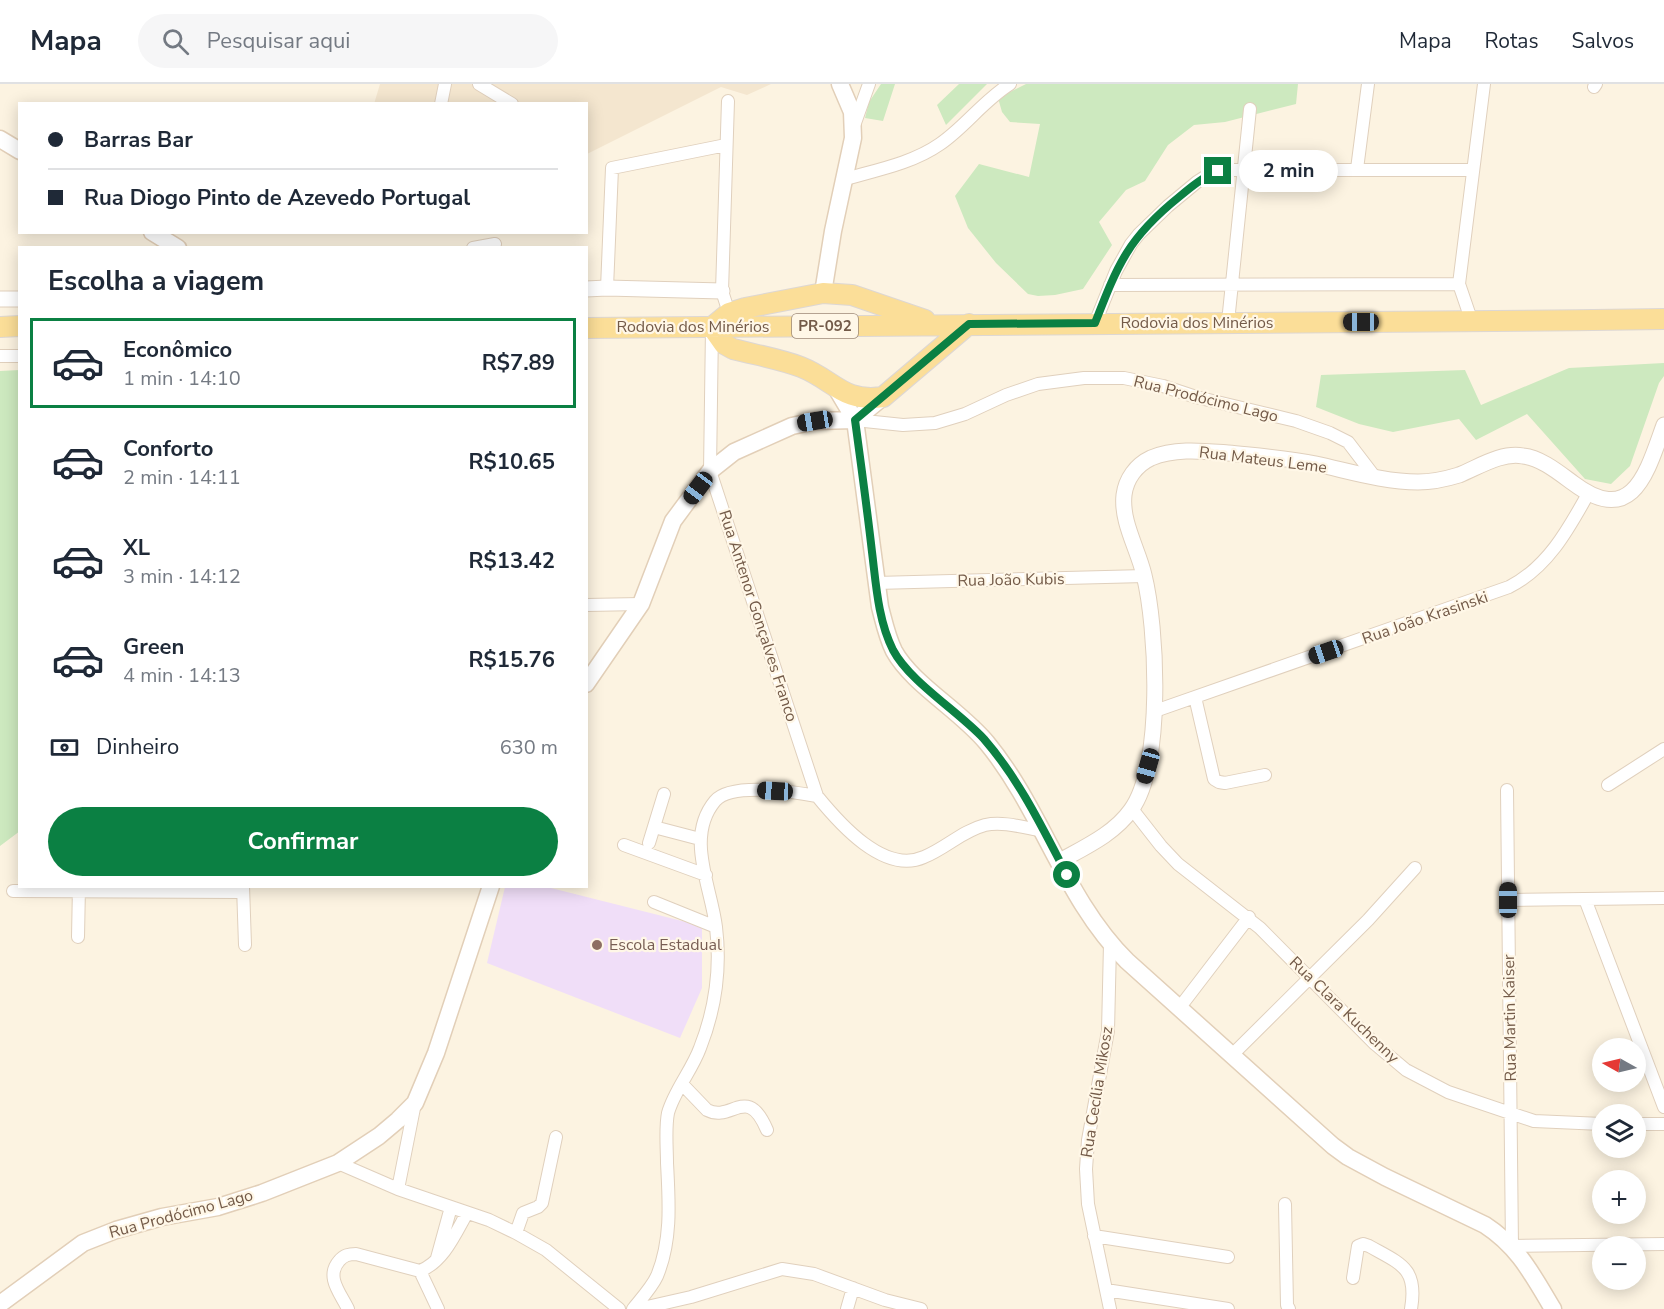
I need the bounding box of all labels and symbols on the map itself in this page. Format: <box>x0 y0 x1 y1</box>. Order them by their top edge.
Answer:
callout: 2 min <box>1239 150 1338 192</box>
route end <box>1204 157 1231 184</box>
street label: Rodovia dos Minérios <box>1120 312 1274 334</box>
car <box>1343 313 1379 331</box>
road number: PR-092 <box>792 314 858 338</box>
street label: Rodovia dos Minérios <box>616 316 770 338</box>
street label: Rua Prodócimo Lago <box>1131 370 1281 428</box>
car <box>796 409 834 433</box>
street label: Rua Mateus Leme <box>1198 441 1328 479</box>
car <box>680 468 716 508</box>
street label: Rua Antenor Gonçalves Franco <box>713 507 803 725</box>
street label: Rua João Kubis <box>957 568 1065 592</box>
street label: Rua João Krasinski <box>1359 586 1491 650</box>
car <box>1306 638 1346 666</box>
car <box>1134 746 1162 786</box>
car <box>757 781 793 801</box>
route start <box>1053 861 1080 888</box>
car <box>1499 882 1517 918</box>
place label: Escola Estadual <box>609 934 722 956</box>
marker: Escola Estadual <box>590 938 604 952</box>
street label: Rua Clara Kuchenny <box>1284 952 1404 1069</box>
street label: Rua Martin Kaiser <box>1498 954 1522 1082</box>
street label: Rua Cecília Mikosz <box>1076 1025 1118 1159</box>
north arrow <box>1592 1038 1646 1092</box>
street label: Rua Prodócimo Lago <box>107 1184 256 1244</box>

